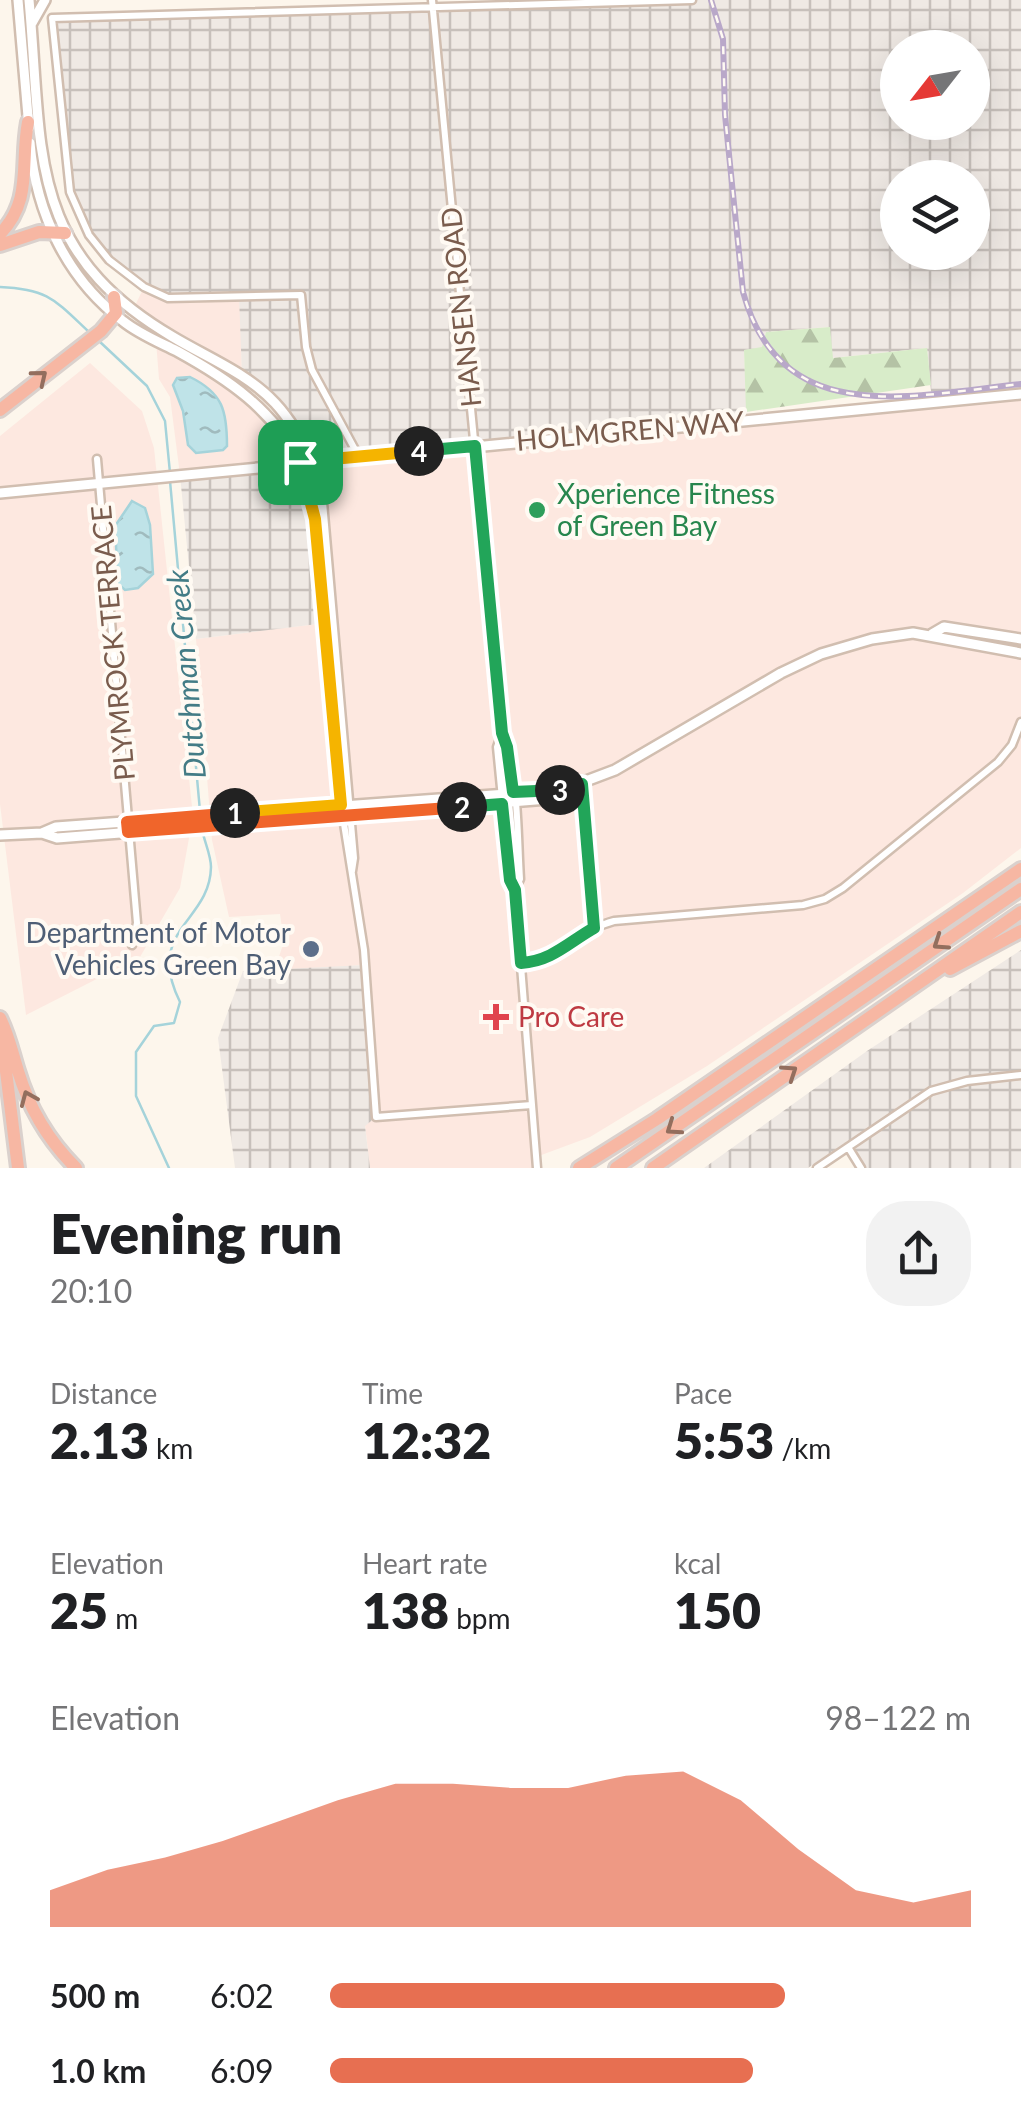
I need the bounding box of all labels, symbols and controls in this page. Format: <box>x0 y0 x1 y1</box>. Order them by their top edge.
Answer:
north arrow <box>880 30 990 140</box>
map controls <box>880 30 990 270</box>
button: layers <box>880 160 990 270</box>
street label: HANSEN ROAD <box>433 205 487 409</box>
one-way arrow <box>28 371 46 389</box>
street label: HOLMGREN WAY <box>514 403 746 457</box>
pin <box>258 420 343 505</box>
pin: 4 <box>394 426 444 476</box>
text: 4 <box>411 434 427 468</box>
icon: arrive <box>273 435 328 490</box>
place label: Xperience Fitness of Green Bay <box>557 476 775 542</box>
marker: Xperience Fitness of Green Bay <box>526 499 548 521</box>
street label: PLYMROCK TERRACE <box>83 504 141 782</box>
water label: Dutchman Creek <box>158 567 212 780</box>
pin: 3 <box>535 765 585 815</box>
text: 3 <box>552 773 568 807</box>
pin: 2 <box>437 782 487 832</box>
pin: 1 <box>210 788 260 838</box>
text: 2 <box>454 790 470 824</box>
text: 1 <box>227 796 243 830</box>
place label: Department of Motor Vehicles Green Bay <box>26 915 292 981</box>
one-way arrow <box>933 931 952 949</box>
marker: Department of Motor Vehicles Green Bay <box>300 938 322 960</box>
place label: Pro Care <box>518 999 624 1033</box>
marker: Pro Care <box>483 1004 509 1030</box>
one-way arrow <box>780 1065 798 1084</box>
one-way arrow <box>20 1090 40 1108</box>
one-way arrow <box>665 1116 684 1134</box>
text: Evening run <box>50 1200 342 1266</box>
button: share <box>866 1201 971 1306</box>
text: 20:10 <box>50 1271 132 1310</box>
text: Distance <box>50 1376 157 1410</box>
text: Time <box>362 1376 423 1410</box>
text: Pace <box>674 1376 732 1410</box>
text: 2.13 <box>50 1410 149 1470</box>
text: 12:32 <box>362 1410 491 1470</box>
text: 5:53 <box>674 1410 774 1470</box>
text: km <box>149 1431 193 1465</box>
text: /km <box>774 1431 831 1465</box>
text: Elevation <box>50 1546 164 1580</box>
text: Heart rate <box>362 1546 488 1580</box>
text: kcal <box>674 1546 721 1580</box>
text: 25 <box>50 1580 108 1640</box>
text: 138 <box>362 1580 449 1640</box>
text: 150 <box>674 1580 761 1640</box>
text: m <box>108 1601 138 1635</box>
text: bpm <box>449 1601 511 1635</box>
text: Elevation <box>50 1698 180 1737</box>
text: 98–122 m <box>825 1698 971 1737</box>
text: 500 m <box>50 1976 140 2015</box>
text: 6:02 <box>210 1976 274 2015</box>
text: 1.0 km <box>50 2051 146 2090</box>
text: 6:09 <box>210 2051 274 2090</box>

